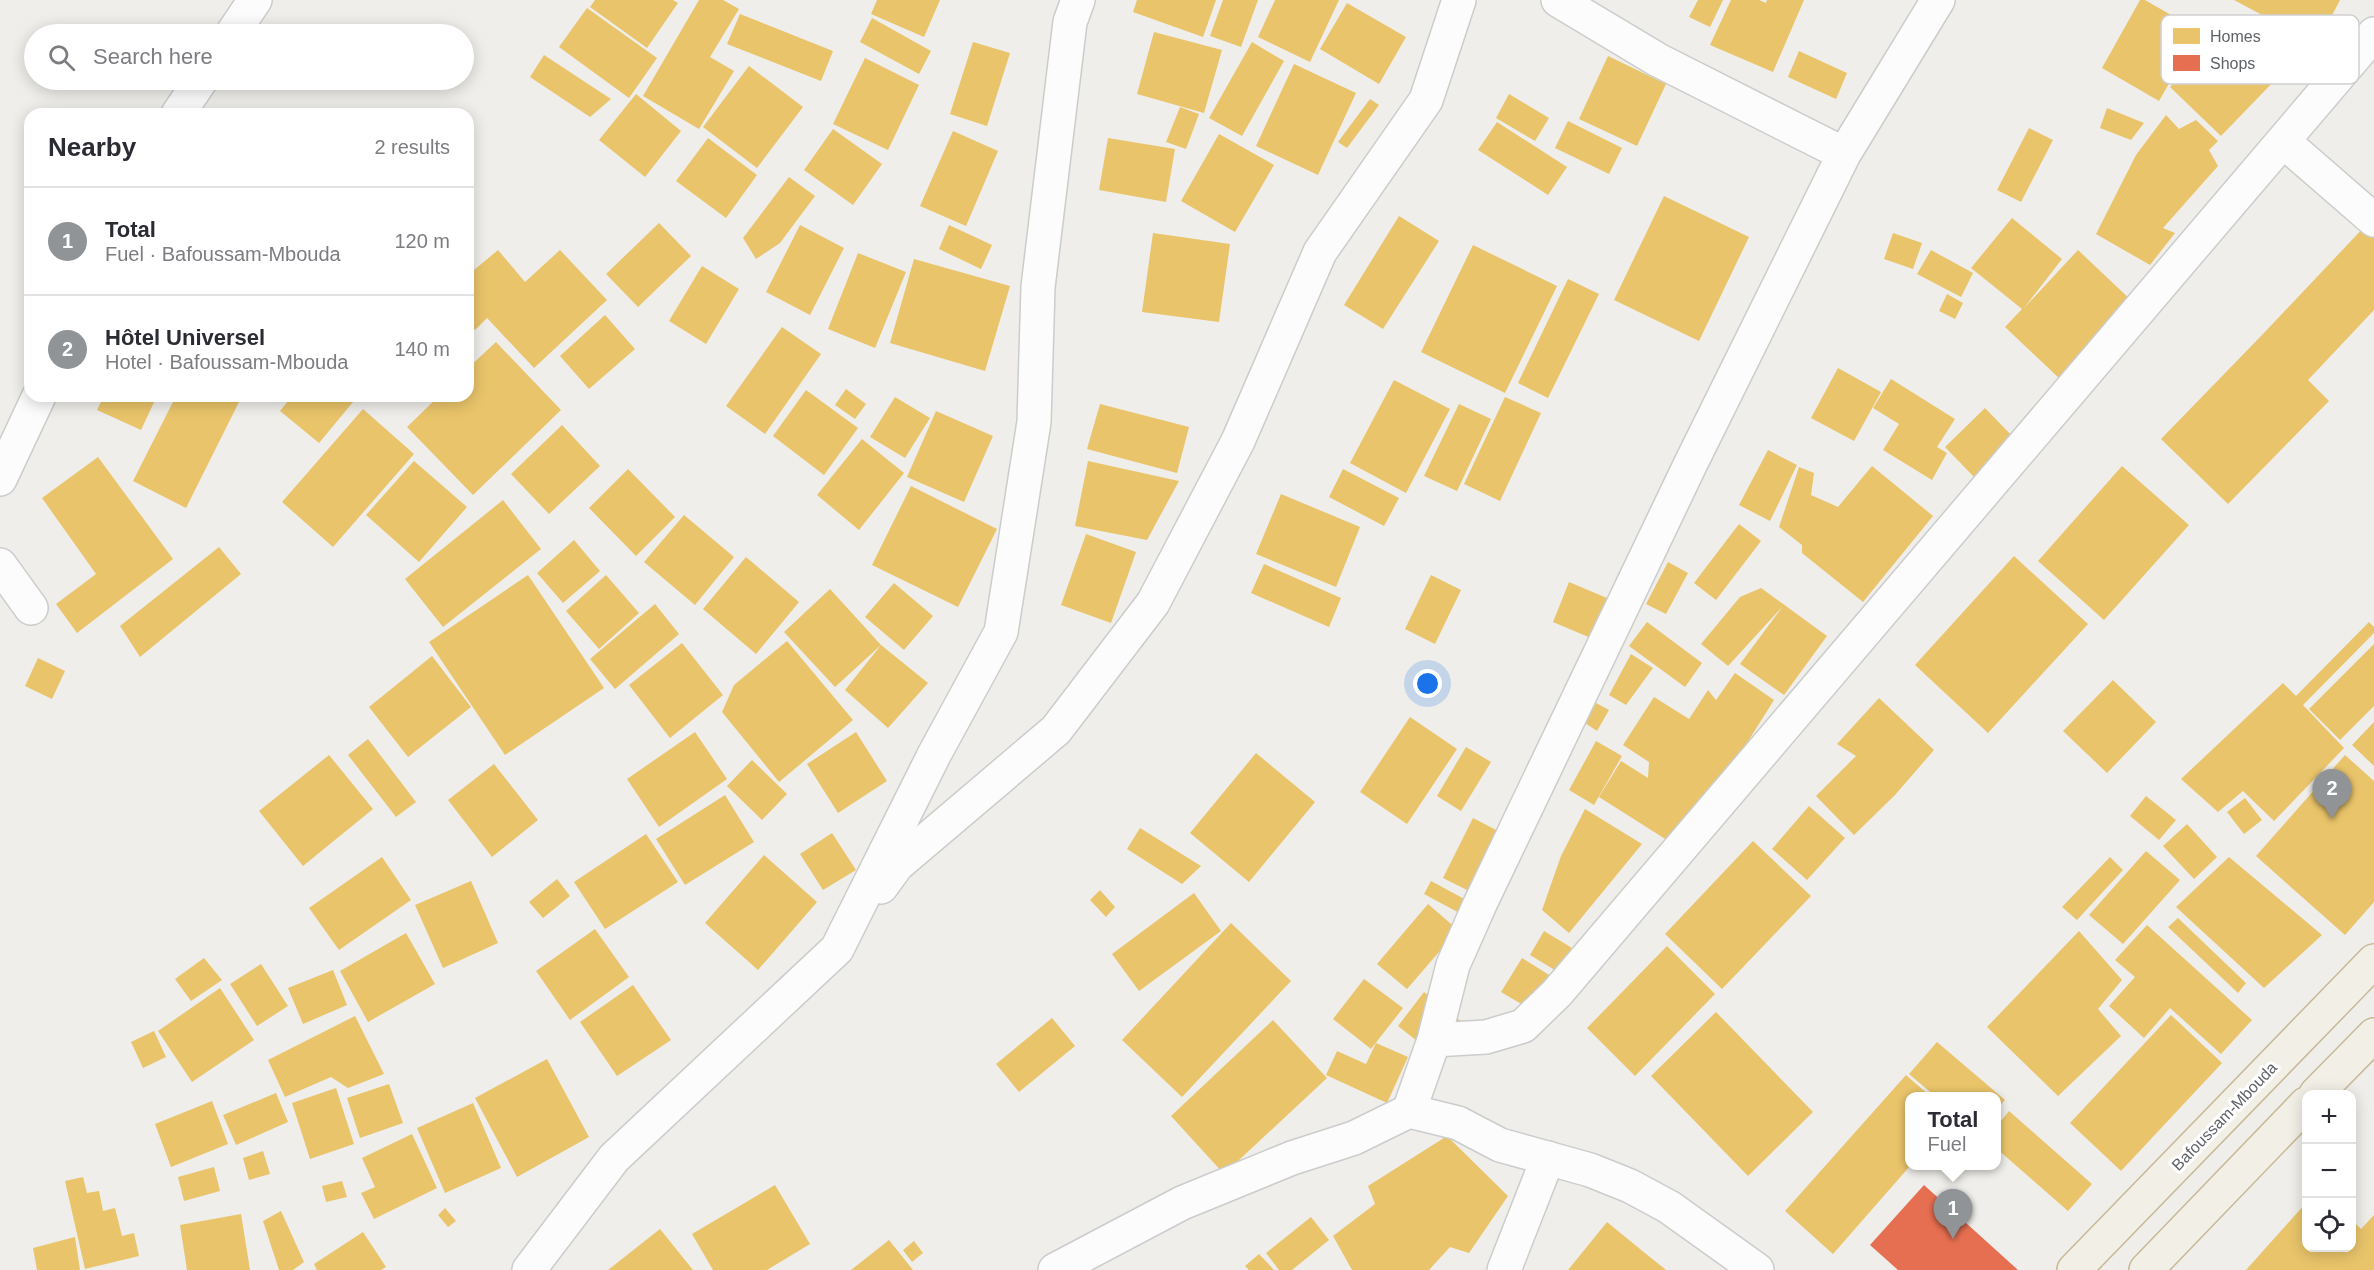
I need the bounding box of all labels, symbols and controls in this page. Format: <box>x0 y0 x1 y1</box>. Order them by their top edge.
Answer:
legend <box>2161 15 2359 84</box>
search box <box>24 24 474 90</box>
text: Homes <box>2210 28 2261 45</box>
icon: search <box>45 41 78 74</box>
text: Search here <box>93 44 213 69</box>
text: Shops <box>2210 55 2255 72</box>
text: Nearby <box>48 132 136 162</box>
text: 2 results <box>374 136 450 158</box>
text: Total <box>105 217 156 242</box>
text: 1 <box>62 230 73 252</box>
text: 120 m <box>394 230 450 252</box>
text: Fuel · Bafoussam-Mbouda <box>105 243 341 265</box>
text: Hôtel Universel <box>105 325 265 350</box>
text: 2 <box>62 338 73 360</box>
text: 140 m <box>394 338 450 360</box>
text: Hotel · Bafoussam-Mbouda <box>105 351 348 373</box>
your location <box>1413 669 1442 698</box>
pin: 2 <box>2312 770 2352 819</box>
street label: Bafoussam-Mbouda <box>2169 1059 2280 1174</box>
map controls <box>2302 1090 2356 1252</box>
button: + <box>2302 1090 2356 1144</box>
popup <box>1905 1092 2001 1170</box>
text: Total <box>1928 1107 1978 1132</box>
text: Fuel <box>1928 1133 1966 1155</box>
button: − <box>2302 1144 2356 1198</box>
pin: 1 <box>1934 1190 1972 1239</box>
button: locate <box>2302 1198 2356 1252</box>

